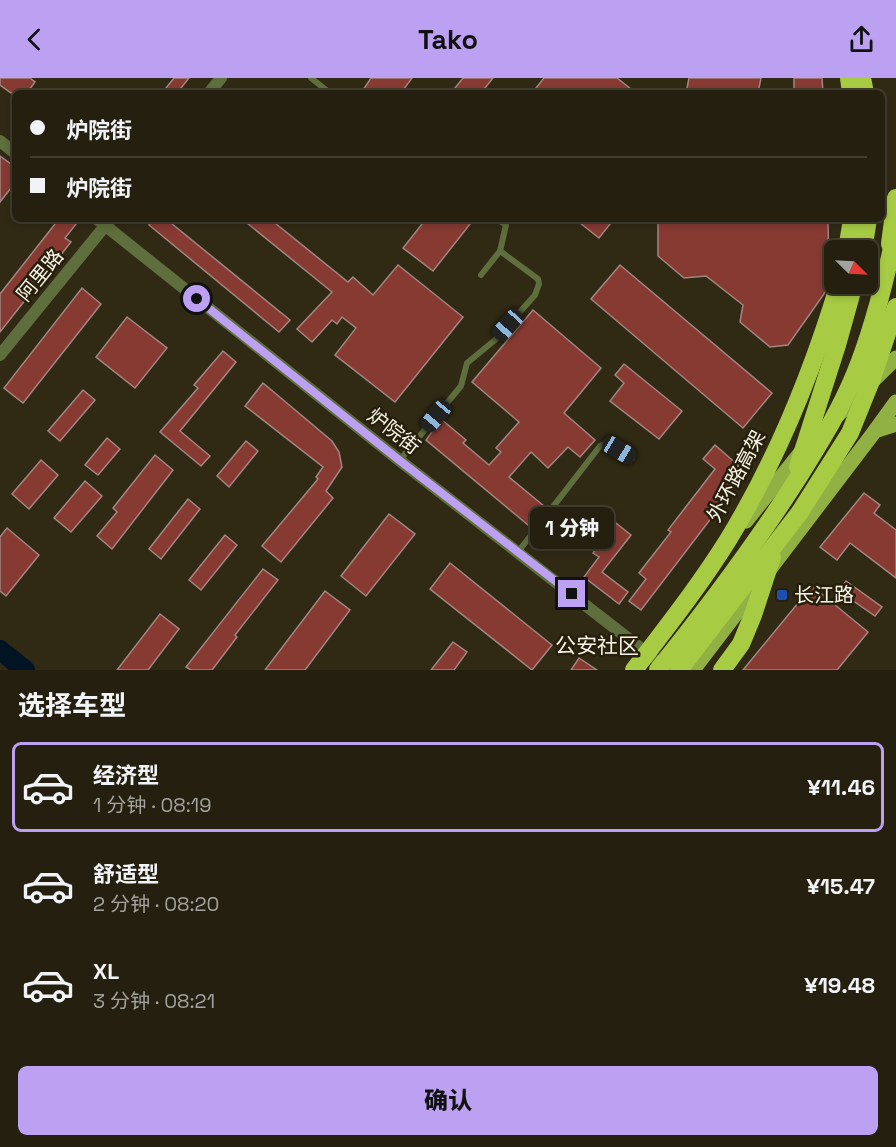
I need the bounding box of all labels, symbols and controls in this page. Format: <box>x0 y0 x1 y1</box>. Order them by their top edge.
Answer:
text: Tako <box>418 22 478 57</box>
icon: back <box>18 23 51 56</box>
icon: share <box>845 23 878 56</box>
text: 炉院街 <box>66 116 132 144</box>
text: 炉院街 <box>66 174 132 202</box>
north arrow <box>824 240 878 294</box>
map controls <box>824 240 878 294</box>
street label: 阿里路 <box>11 244 69 306</box>
route start <box>183 285 210 312</box>
car <box>489 306 527 344</box>
car <box>418 396 454 436</box>
street label: 炉院街 <box>362 402 426 460</box>
street label: 外环路高架 <box>701 426 771 526</box>
car <box>599 433 639 467</box>
callout: 1 分钟 <box>530 507 614 549</box>
text: 1 分钟 <box>545 515 599 541</box>
route end <box>558 580 585 607</box>
place label: 长江路 <box>794 582 854 608</box>
marker: 长江路 <box>775 588 789 602</box>
district label: 公安社区 <box>555 632 639 659</box>
text: 选择车型 <box>18 688 126 723</box>
icon: car <box>21 760 75 814</box>
text: 经济型 <box>93 761 159 789</box>
text: ¥11.46 <box>807 773 875 801</box>
text: 1 分钟 · 08:19 <box>93 792 211 818</box>
icon: car <box>21 859 75 913</box>
text: 舒适型 <box>93 860 159 888</box>
text: ¥15.47 <box>806 872 875 900</box>
text: 2 分钟 · 08:20 <box>93 891 219 917</box>
text: XL <box>93 957 119 985</box>
icon: car <box>21 958 75 1012</box>
text: ¥19.48 <box>804 971 875 999</box>
text: 3 分钟 · 08:21 <box>93 988 215 1014</box>
button: 确认 <box>18 1066 878 1135</box>

